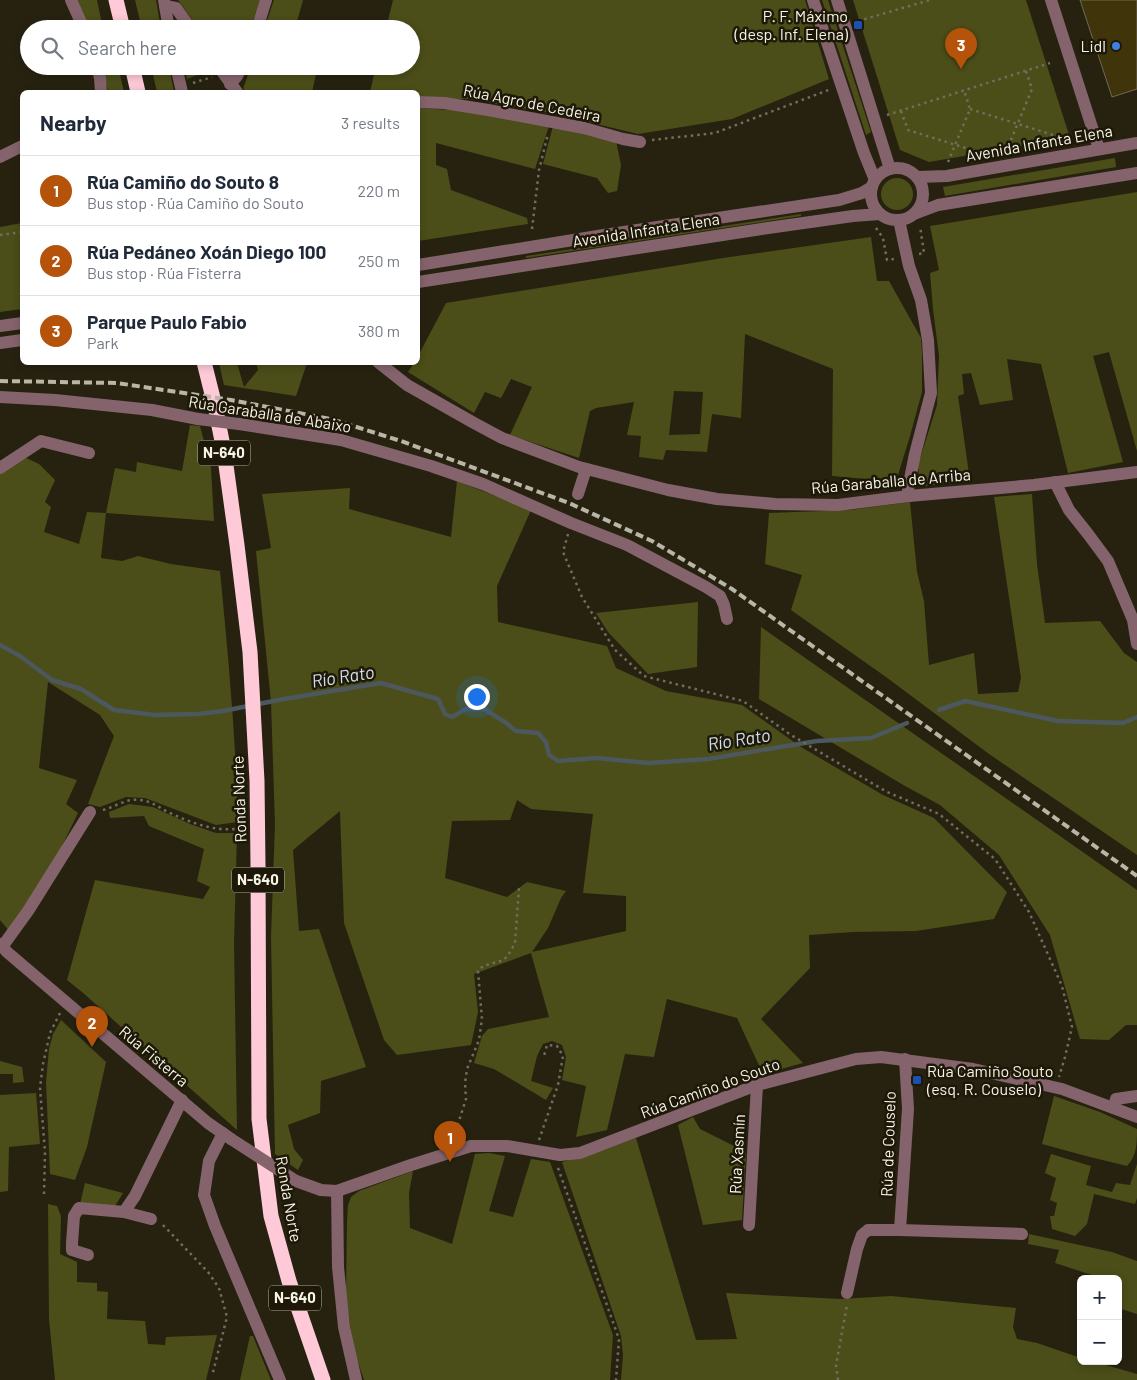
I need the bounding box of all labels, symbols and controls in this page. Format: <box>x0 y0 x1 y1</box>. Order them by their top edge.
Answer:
place label: P. F. Máximo (desp. Inf. Elena) <box>734 6 849 43</box>
marker: P. F. Máximo (desp. Inf. Elena) <box>852 19 864 31</box>
search box <box>20 20 420 75</box>
pin: 3 <box>945 28 977 69</box>
icon: search <box>38 34 66 62</box>
text: Search here <box>78 36 177 59</box>
place label: Lidl <box>1080 36 1106 55</box>
marker: Lidl <box>1110 40 1122 52</box>
street label: Rúa Agro de Cedeira <box>462 80 602 125</box>
text: Nearby <box>40 110 106 135</box>
text: 3 results <box>341 113 400 132</box>
street label: Avenida Infanta Elena <box>964 120 1114 165</box>
text: Rúa Camiño do Souto 8 <box>87 170 279 193</box>
text: 1 <box>53 181 59 200</box>
text: 220 m <box>357 181 400 200</box>
text: Bus stop · Rúa Camiño do Souto <box>87 193 304 212</box>
street label: Avenida Infanta Elena <box>571 208 721 251</box>
text: Rúa Pedáneo Xoán Diego 100 <box>87 240 326 263</box>
text: 2 <box>52 251 60 270</box>
text: 250 m <box>358 251 400 270</box>
text: Bus stop · Rúa Fisterra <box>87 263 241 282</box>
text: Parque Paulo Fabio <box>87 310 247 333</box>
text: 3 <box>52 321 60 340</box>
text: 380 m <box>358 321 400 340</box>
text: Park <box>87 333 118 352</box>
street label: Rúa Garaballa de Abaixo <box>187 391 353 436</box>
road number: N-640 <box>198 440 250 466</box>
street label: Rúa Garaballa de Arriba <box>810 464 972 497</box>
water label: Río Rato <box>310 660 376 692</box>
your location <box>464 684 490 710</box>
water label: Río Rato <box>706 723 772 755</box>
street label: Ronda Norte <box>227 755 250 843</box>
road number: N-640 <box>232 868 284 892</box>
pin: 2 <box>76 1006 108 1047</box>
street label: Rúa Fisterra <box>116 1021 193 1090</box>
street label: Rúa Camiño do Souto <box>637 1053 782 1122</box>
place label: Rúa Camiño Souto (esq. R. Couselo) <box>926 1061 1053 1098</box>
marker: Rúa Camiño Souto (esq. R. Couselo) <box>911 1074 923 1086</box>
street label: Rúa de Couselo <box>876 1091 899 1197</box>
street label: Rúa Xasmín <box>725 1113 748 1195</box>
pin: 1 <box>434 1121 466 1162</box>
street label: Ronda Norte <box>273 1155 306 1243</box>
map controls <box>1077 1275 1122 1365</box>
button: + <box>1077 1275 1122 1320</box>
road number: N-640 <box>269 1286 321 1310</box>
button: − <box>1077 1320 1122 1365</box>

